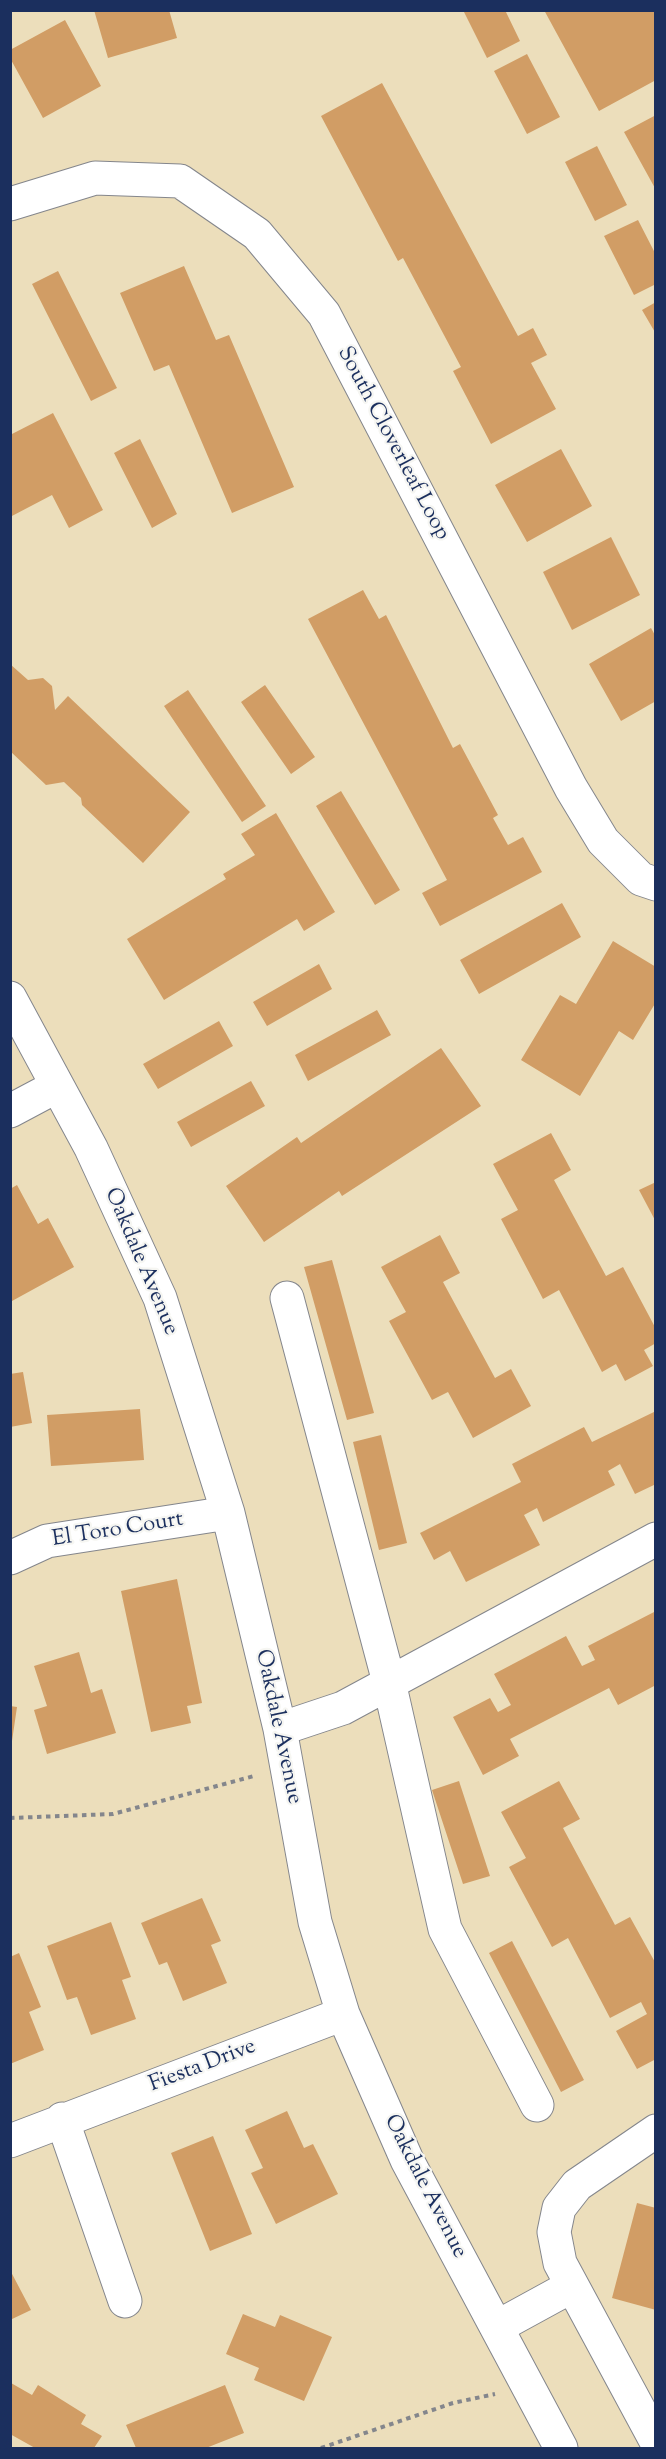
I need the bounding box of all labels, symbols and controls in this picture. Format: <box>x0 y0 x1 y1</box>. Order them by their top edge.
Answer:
street label: South Cloverleaf Loop <box>330 343 454 545</box>
street label: Oakdale Avenue <box>97 1184 183 1340</box>
street label: El Toro Court <box>51 1508 185 1554</box>
street label: Oakdale Avenue <box>248 1647 306 1807</box>
street label: Fiesta Drive <box>146 2035 260 2099</box>
street label: Oakdale Avenue <box>377 2111 471 2263</box>

